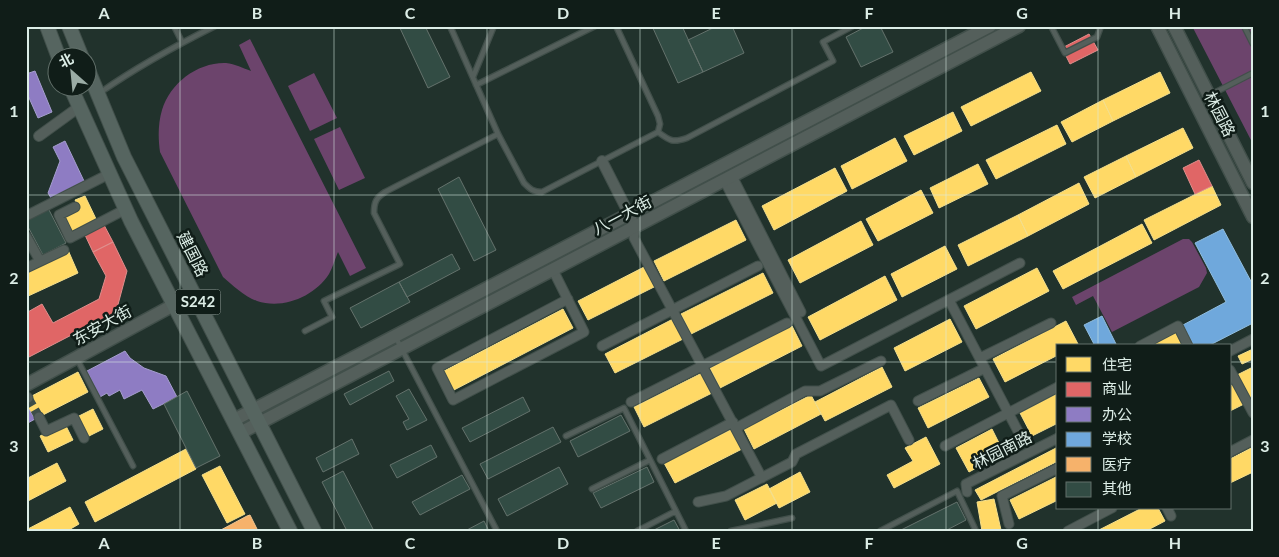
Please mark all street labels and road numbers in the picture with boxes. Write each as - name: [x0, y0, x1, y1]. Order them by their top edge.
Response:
- street label: 林园路: [1201, 88, 1240, 139]
- street label: 八一大街: [589, 191, 654, 238]
- street label: 建国路: [174, 228, 213, 279]
- road number: S242: [176, 290, 220, 314]
- street label: 东安大街: [69, 301, 134, 348]
- street label: 林园南路: [969, 427, 1035, 473]

